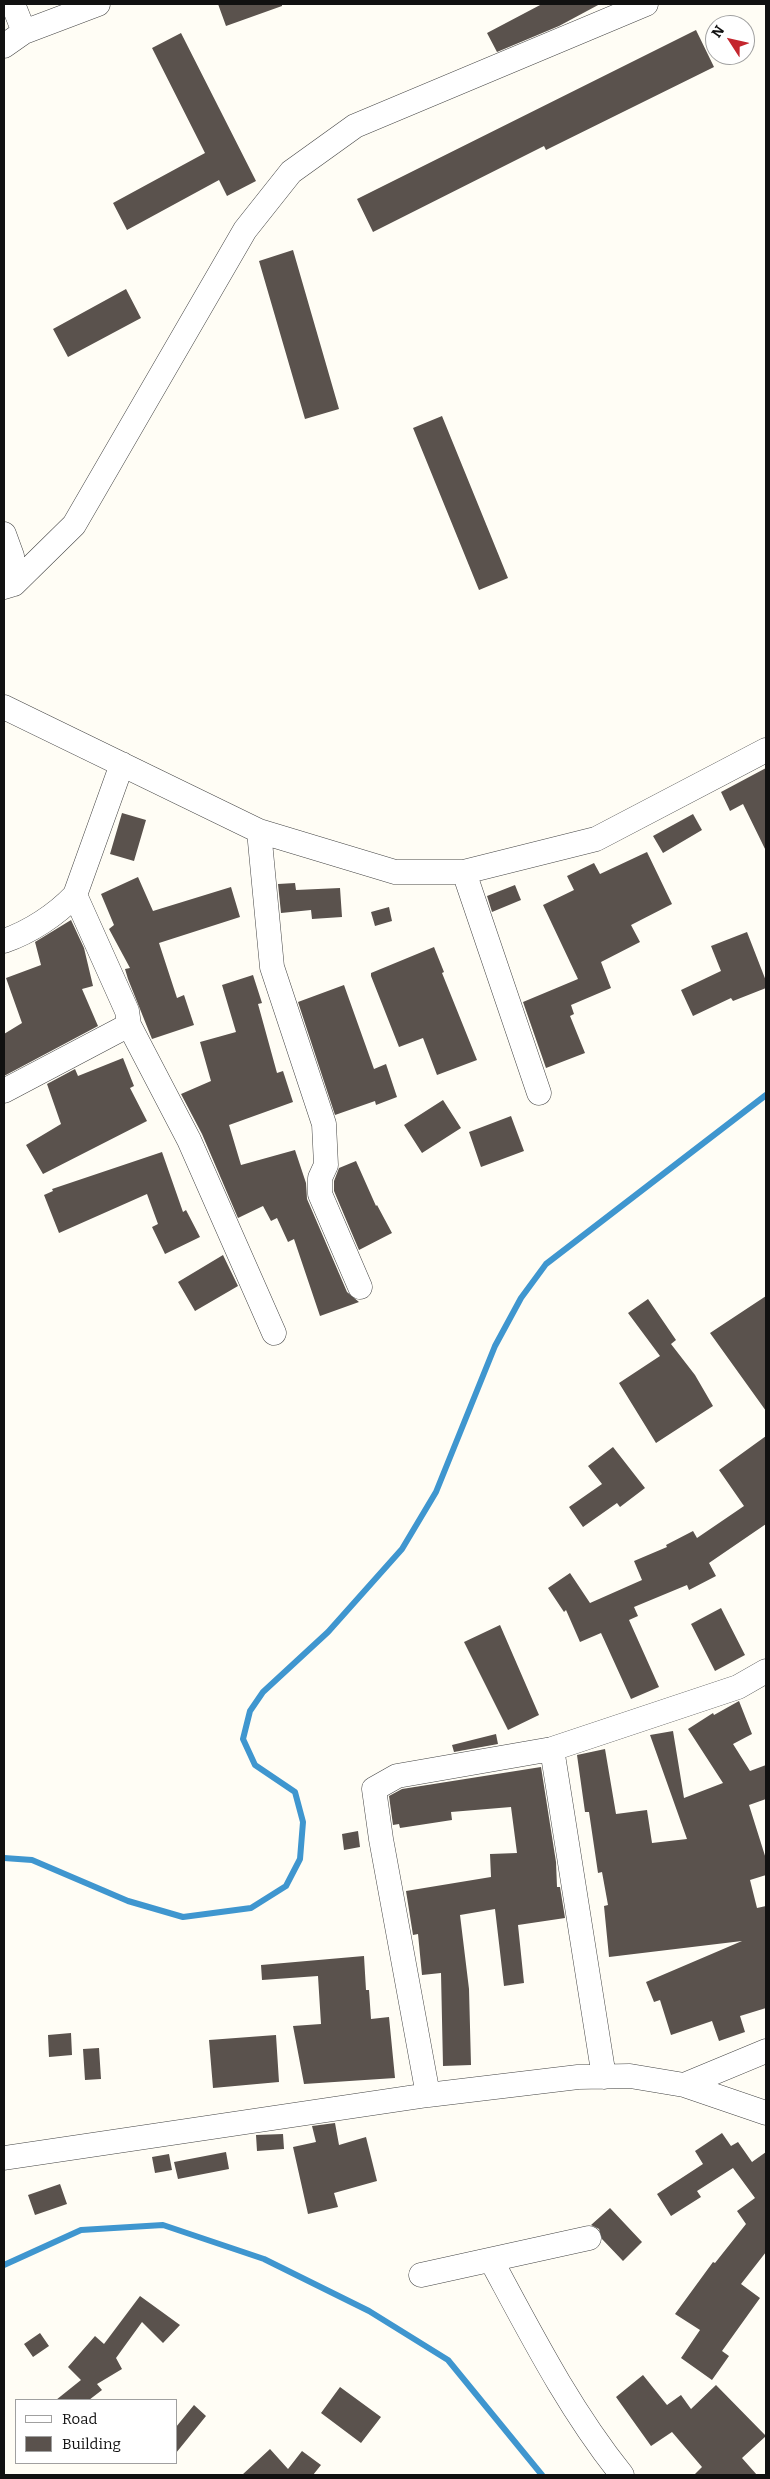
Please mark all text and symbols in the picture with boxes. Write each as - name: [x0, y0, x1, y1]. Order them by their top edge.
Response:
- north arrow: [705, 15, 755, 65]
- text: N: [708, 22, 728, 41]
- legend: [15, 2399, 178, 2464]
- text: Road: [62, 2410, 97, 2428]
- text: Building: [62, 2435, 121, 2453]

